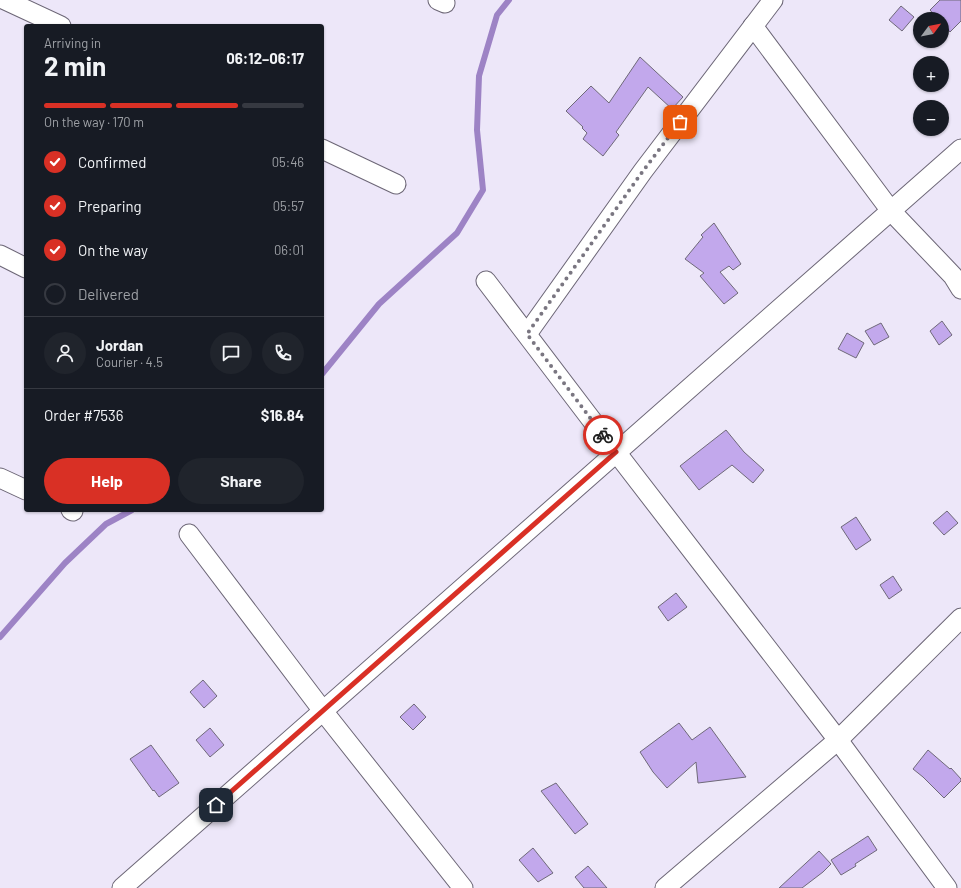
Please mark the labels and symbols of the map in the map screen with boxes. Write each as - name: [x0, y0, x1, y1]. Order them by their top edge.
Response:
- north arrow: [913, 12, 949, 48]
- pin: [663, 105, 697, 139]
- courier: [583, 415, 623, 455]
- pin: [199, 788, 233, 822]

